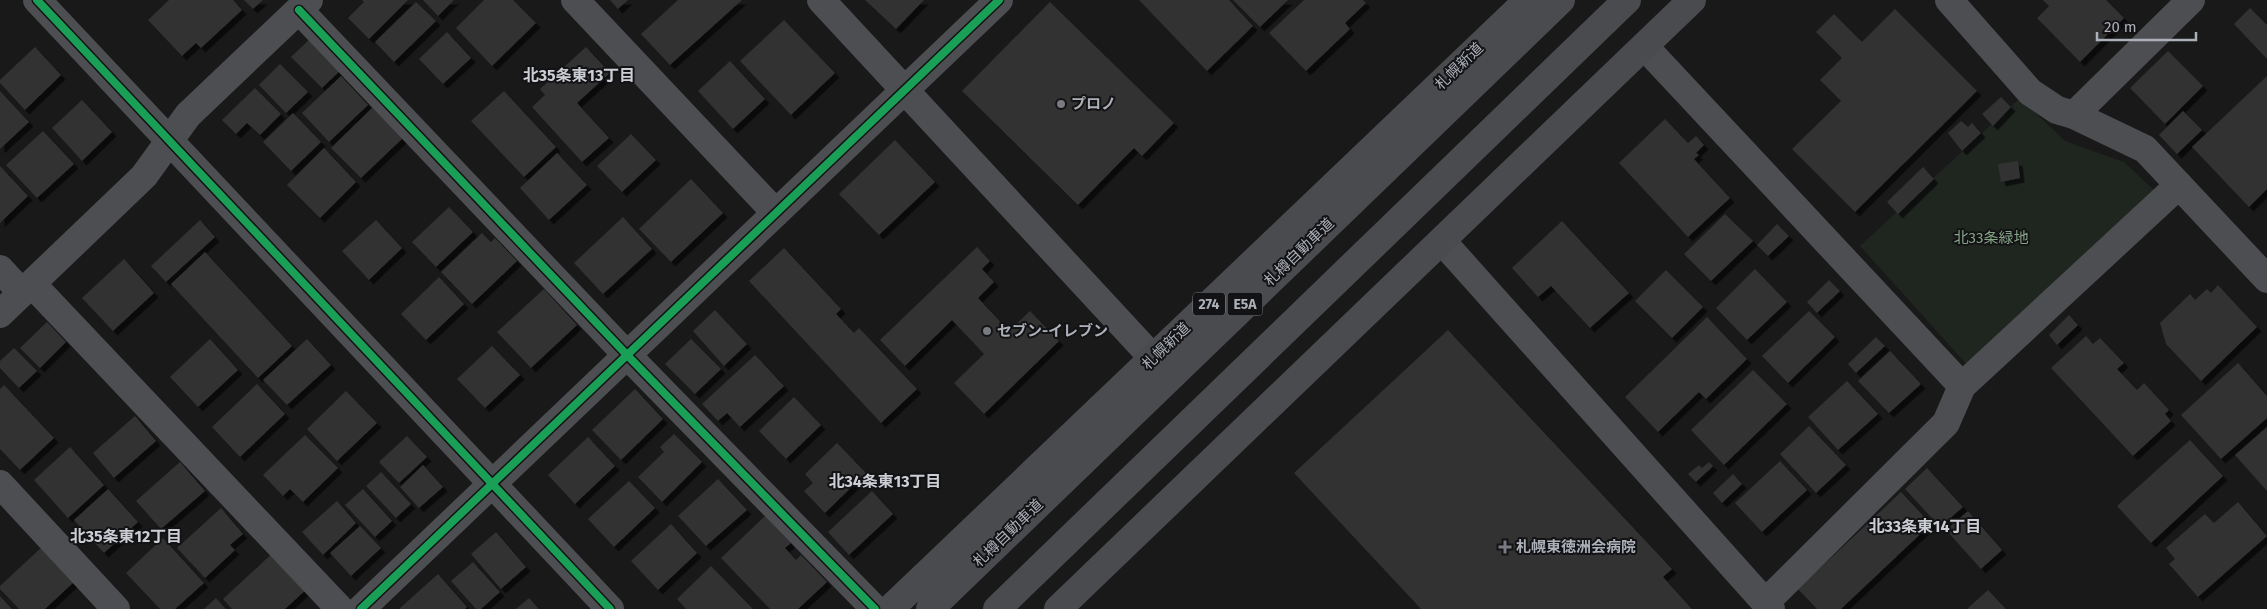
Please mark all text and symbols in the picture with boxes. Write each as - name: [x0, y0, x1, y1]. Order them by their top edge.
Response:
- scale bar: [2097, 10, 2196, 42]
- text: 20 m: [2104, 18, 2137, 36]
- street label: 札幌新道: [1431, 39, 1487, 93]
- district label: 北35条東13丁目: [523, 66, 635, 85]
- place label: プロノ: [1071, 95, 1116, 113]
- marker: プロノ: [1055, 98, 1067, 110]
- street label: 札樽自動車道: [1260, 214, 1338, 290]
- park label: 北33条緑地: [1954, 229, 2028, 247]
- road number: 274: [1193, 292, 1225, 316]
- road number: E5A: [1228, 292, 1262, 316]
- street label: 札幌新道: [1138, 319, 1194, 373]
- place label: セブン-イレブン: [997, 322, 1108, 340]
- marker: セブン-イレブン: [981, 325, 993, 337]
- district label: 北34条東13丁目: [828, 472, 942, 491]
- street label: 札樽自動車道: [969, 495, 1047, 571]
- district label: 北33条東14丁目: [1868, 517, 1982, 536]
- district label: 北35条東12丁目: [70, 527, 182, 546]
- place label: 札幌東徳洲会病院: [1516, 538, 1636, 556]
- marker: 札幌東徳洲会病院: [1498, 540, 1512, 554]

